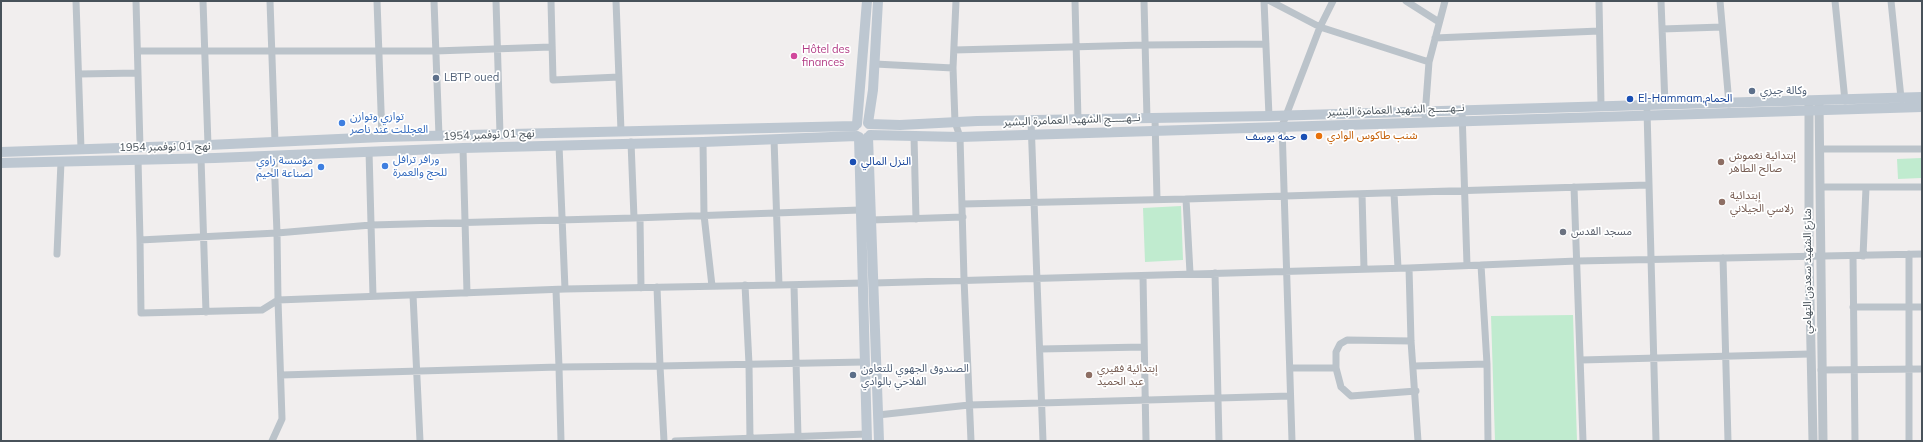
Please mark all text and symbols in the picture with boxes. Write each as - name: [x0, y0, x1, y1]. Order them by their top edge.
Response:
- place label: Hôtel des finances: [802, 43, 850, 69]
- marker: Hôtel des finances: [789, 51, 799, 61]
- place label: LBTP oued: [444, 71, 499, 85]
- marker: LBTP oued: [431, 73, 441, 83]
- place label: وكالة جيزي: [1760, 84, 1807, 98]
- marker: وكالة جيزي: [1747, 86, 1757, 96]
- place label: El-Hammam,الحمام: [1638, 92, 1732, 106]
- marker: El-Hammam,الحمام: [1625, 94, 1635, 104]
- street label: نــهـــــج الشهيد العمامرة البشير: [1327, 101, 1465, 119]
- place label: توازي وتوازن العجللت عند ناصر: [350, 110, 428, 136]
- street label: نــهـــــج الشهيد العمامرة البشير: [1003, 111, 1141, 129]
- marker: توازي وتوازن العجللت عند ناصر: [337, 118, 347, 128]
- street label: نهج 01 نوفمبر 1954: [443, 127, 535, 143]
- place label: شنب طاكوس الوادي: [1327, 129, 1418, 143]
- place label: حمه يوسف: [1246, 130, 1296, 144]
- marker: شنب طاكوس الوادي: [1314, 131, 1324, 141]
- marker: حمه يوسف: [1299, 132, 1309, 142]
- street label: نهج 01 نوفمبر 1954: [119, 140, 211, 154]
- place label: إبتدائية نغموش صالح الطاهر: [1729, 149, 1796, 175]
- place label: ورافر ترافل للحج والعمرة: [393, 153, 447, 179]
- place label: مؤسسة زاوي لصناعة الخيم: [256, 154, 313, 180]
- place label: النزل المالي: [861, 155, 911, 169]
- marker: النزل المالي: [848, 157, 858, 167]
- marker: إبتدائية نغموش صالح الطاهر: [1716, 157, 1726, 167]
- marker: ورافر ترافل للحج والعمرة: [380, 161, 390, 171]
- marker: مؤسسة زاوي لصناعة الخيم: [316, 162, 326, 172]
- place label: إبتدائية زلاسي الجيلاني: [1730, 189, 1794, 215]
- marker: إبتدائية زلاسي الجيلاني: [1717, 197, 1727, 207]
- street label: شارع الشهيد سعدون التهامي: [1801, 208, 1815, 334]
- place label: مسجد القدس: [1571, 225, 1632, 239]
- marker: مسجد القدس: [1558, 227, 1568, 237]
- place label: الصندوق الجهوي للتعاون الفلاحي بالوادي: [861, 362, 969, 388]
- place label: إبتدائية فقيري عبد الحميد: [1097, 362, 1158, 388]
- marker: الصندوق الجهوي للتعاون الفلاحي بالوادي: [848, 370, 858, 380]
- marker: إبتدائية فقيري عبد الحميد: [1084, 370, 1094, 380]

